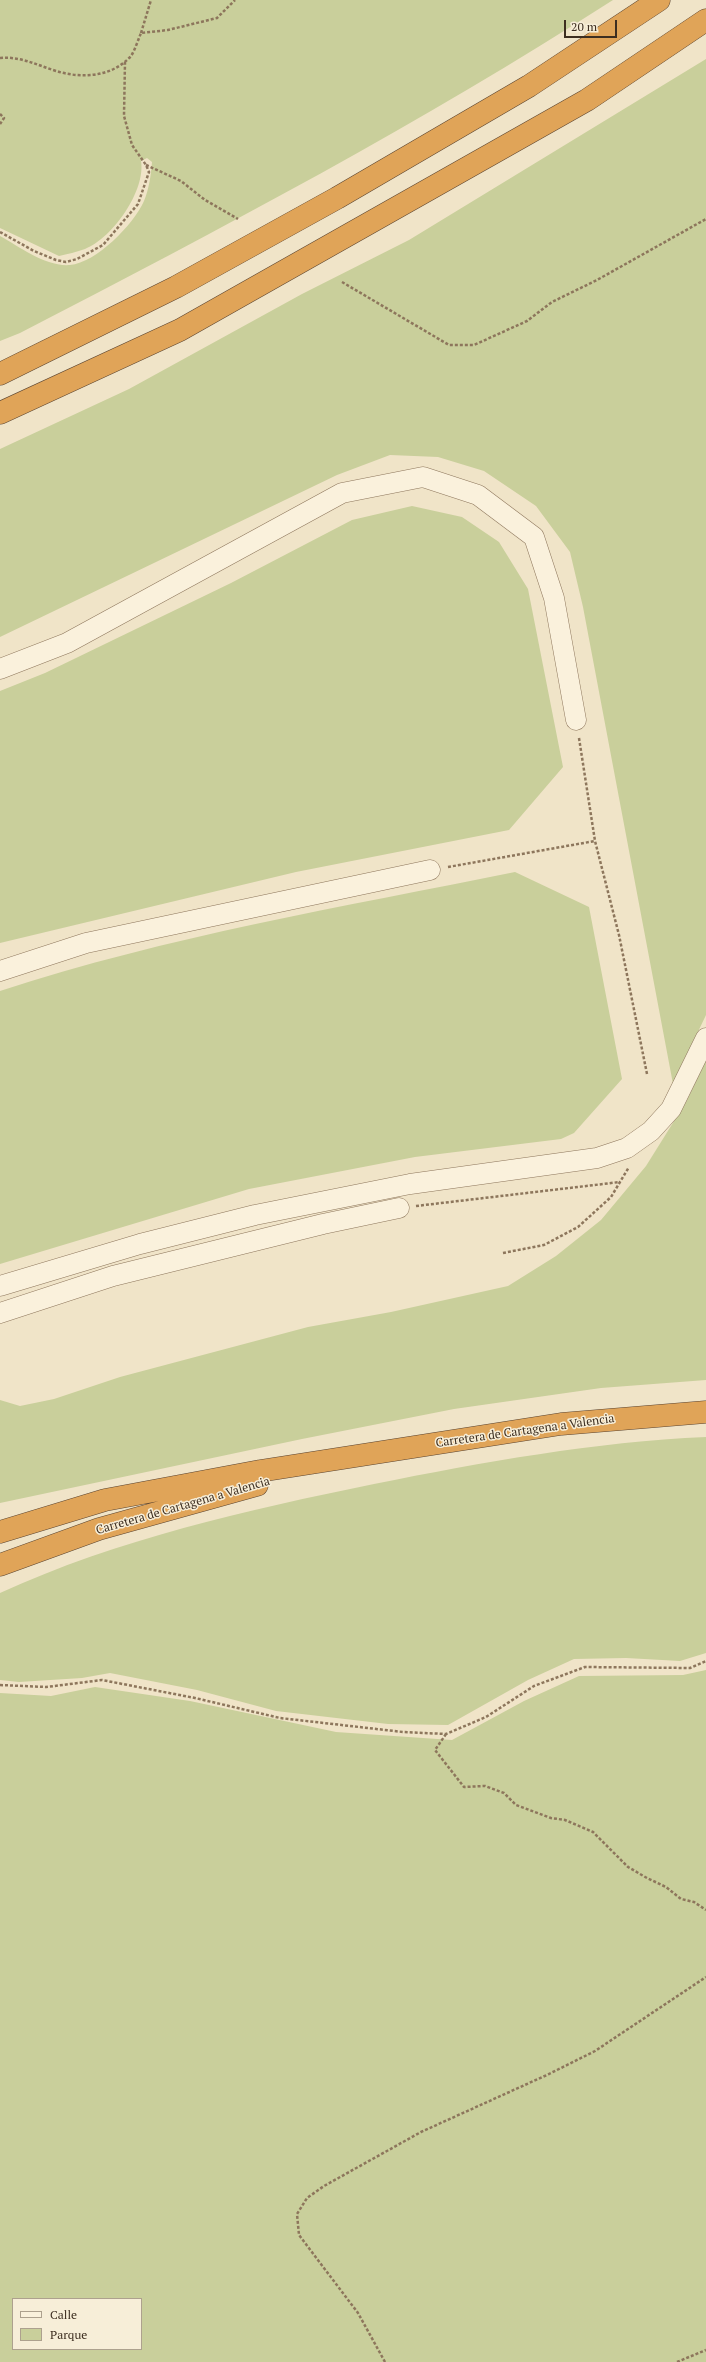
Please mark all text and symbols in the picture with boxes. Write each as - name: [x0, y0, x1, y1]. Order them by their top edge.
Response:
- scale bar: [566, 12, 619, 38]
- text: 20 m: [571, 19, 597, 34]
- street label: Carretera de Cartagena a Valencia: [435, 1411, 615, 1451]
- street label: Carretera de Cartagena a Valencia: [94, 1474, 272, 1538]
- legend: [12, 2298, 142, 2350]
- text: Calle: [50, 2307, 77, 2322]
- text: Parque: [50, 2327, 87, 2342]

